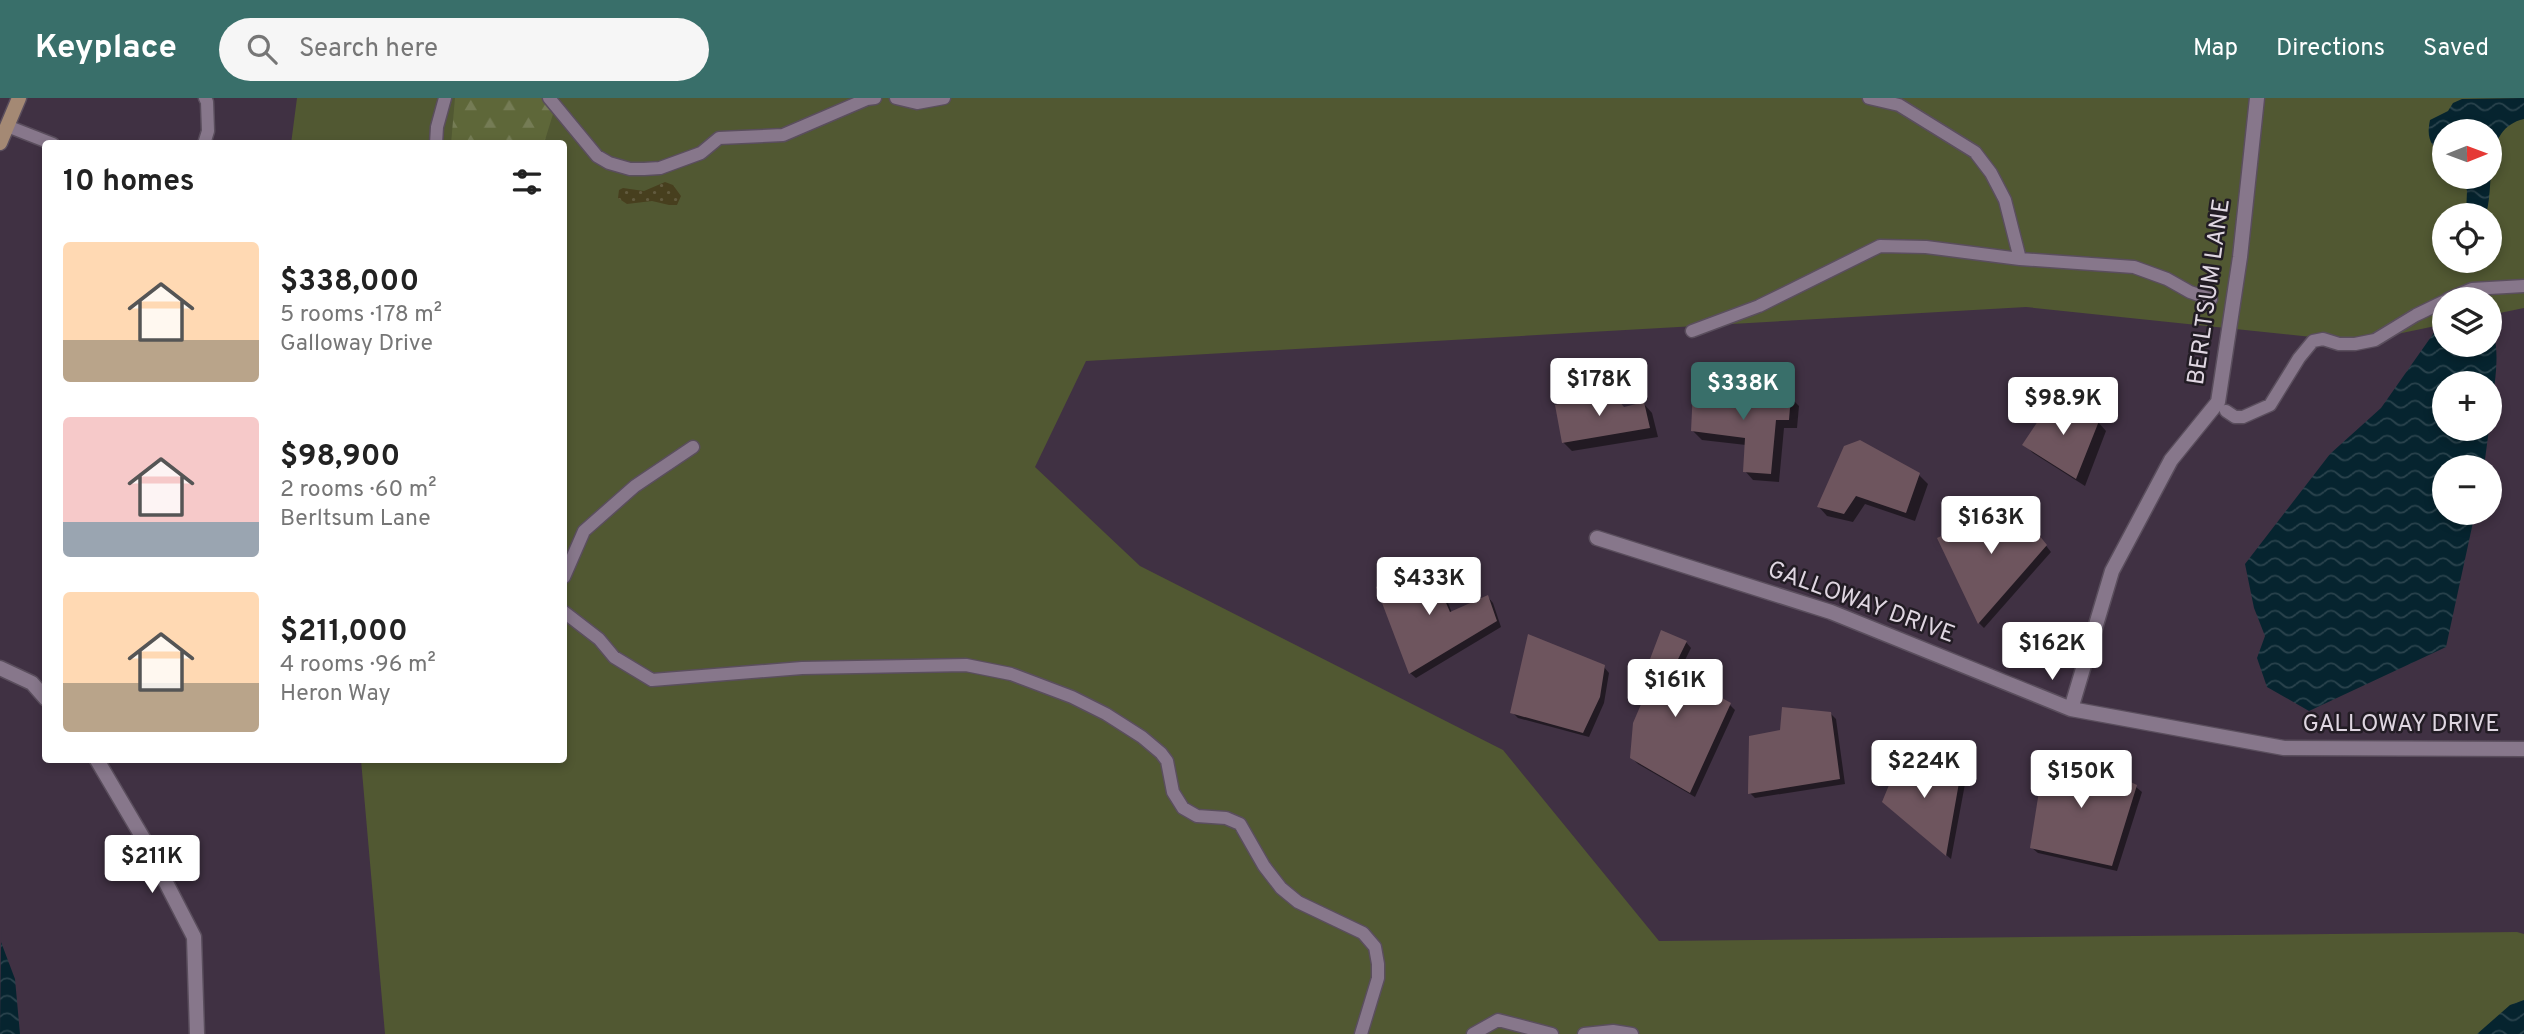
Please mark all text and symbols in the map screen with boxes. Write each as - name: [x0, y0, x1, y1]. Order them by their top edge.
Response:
- search box: [219, 18, 709, 81]
- text: Keyplace: [35, 28, 177, 70]
- icon: search: [243, 30, 281, 68]
- text: Search here: [299, 33, 438, 66]
- text: Map: [2193, 34, 2238, 64]
- text: Directions: [2276, 34, 2385, 64]
- text: Saved: [2423, 34, 2489, 64]
- north arrow: [2432, 119, 2502, 189]
- map controls: [2432, 119, 2502, 525]
- icon: filters: [508, 163, 546, 201]
- text: 10 homes: [63, 164, 194, 201]
- street label: BERLTSUM LANE: [2182, 197, 2238, 387]
- button: locate: [2432, 203, 2502, 273]
- text: $338,000: [280, 264, 419, 301]
- icon: home: [119, 270, 203, 354]
- button: layers: [2432, 287, 2502, 357]
- text: 5 rooms · 178 m²: [280, 301, 442, 330]
- text: Galloway Drive: [280, 330, 433, 359]
- pin: $178K: [1550, 358, 1648, 418]
- pin: $338K: [1694, 362, 1792, 422]
- text: $178K: [1566, 366, 1632, 395]
- text: $338K: [1707, 370, 1779, 399]
- button: +: [2432, 371, 2502, 441]
- pin: $98.9K: [2006, 378, 2120, 437]
- text: $98.9K: [2024, 385, 2102, 414]
- text: $98,900: [280, 439, 400, 476]
- icon: home: [119, 445, 203, 529]
- button: −: [2432, 455, 2502, 525]
- text: 2 rooms · 60 m²: [280, 476, 437, 505]
- pin: $163K: [1942, 496, 2040, 556]
- text: $163K: [1957, 504, 2025, 533]
- text: Berltsum Lane: [280, 505, 431, 534]
- street label: GALLOWAY DRIVE: [1763, 555, 1959, 651]
- pin: $433K: [1380, 558, 1478, 617]
- text: $433K: [1393, 565, 1465, 594]
- text: $211,000: [280, 614, 408, 651]
- icon: home: [119, 620, 203, 704]
- pin: $162K: [2003, 622, 2101, 682]
- text: $162K: [2018, 630, 2086, 659]
- text: 4 rooms · 96 m²: [280, 651, 436, 680]
- pin: $161K: [1626, 660, 1724, 719]
- text: $161K: [1644, 667, 1706, 696]
- text: Heron Way: [280, 680, 391, 709]
- street label: GALLOWAY DRIVE: [2302, 710, 2500, 740]
- pin: $224K: [1875, 740, 1973, 800]
- text: $224K: [1887, 748, 1961, 777]
- pin: $150K: [2032, 750, 2130, 810]
- text: $150K: [2047, 758, 2115, 787]
- pin: $211K: [103, 836, 201, 895]
- text: $211K: [121, 843, 183, 872]

